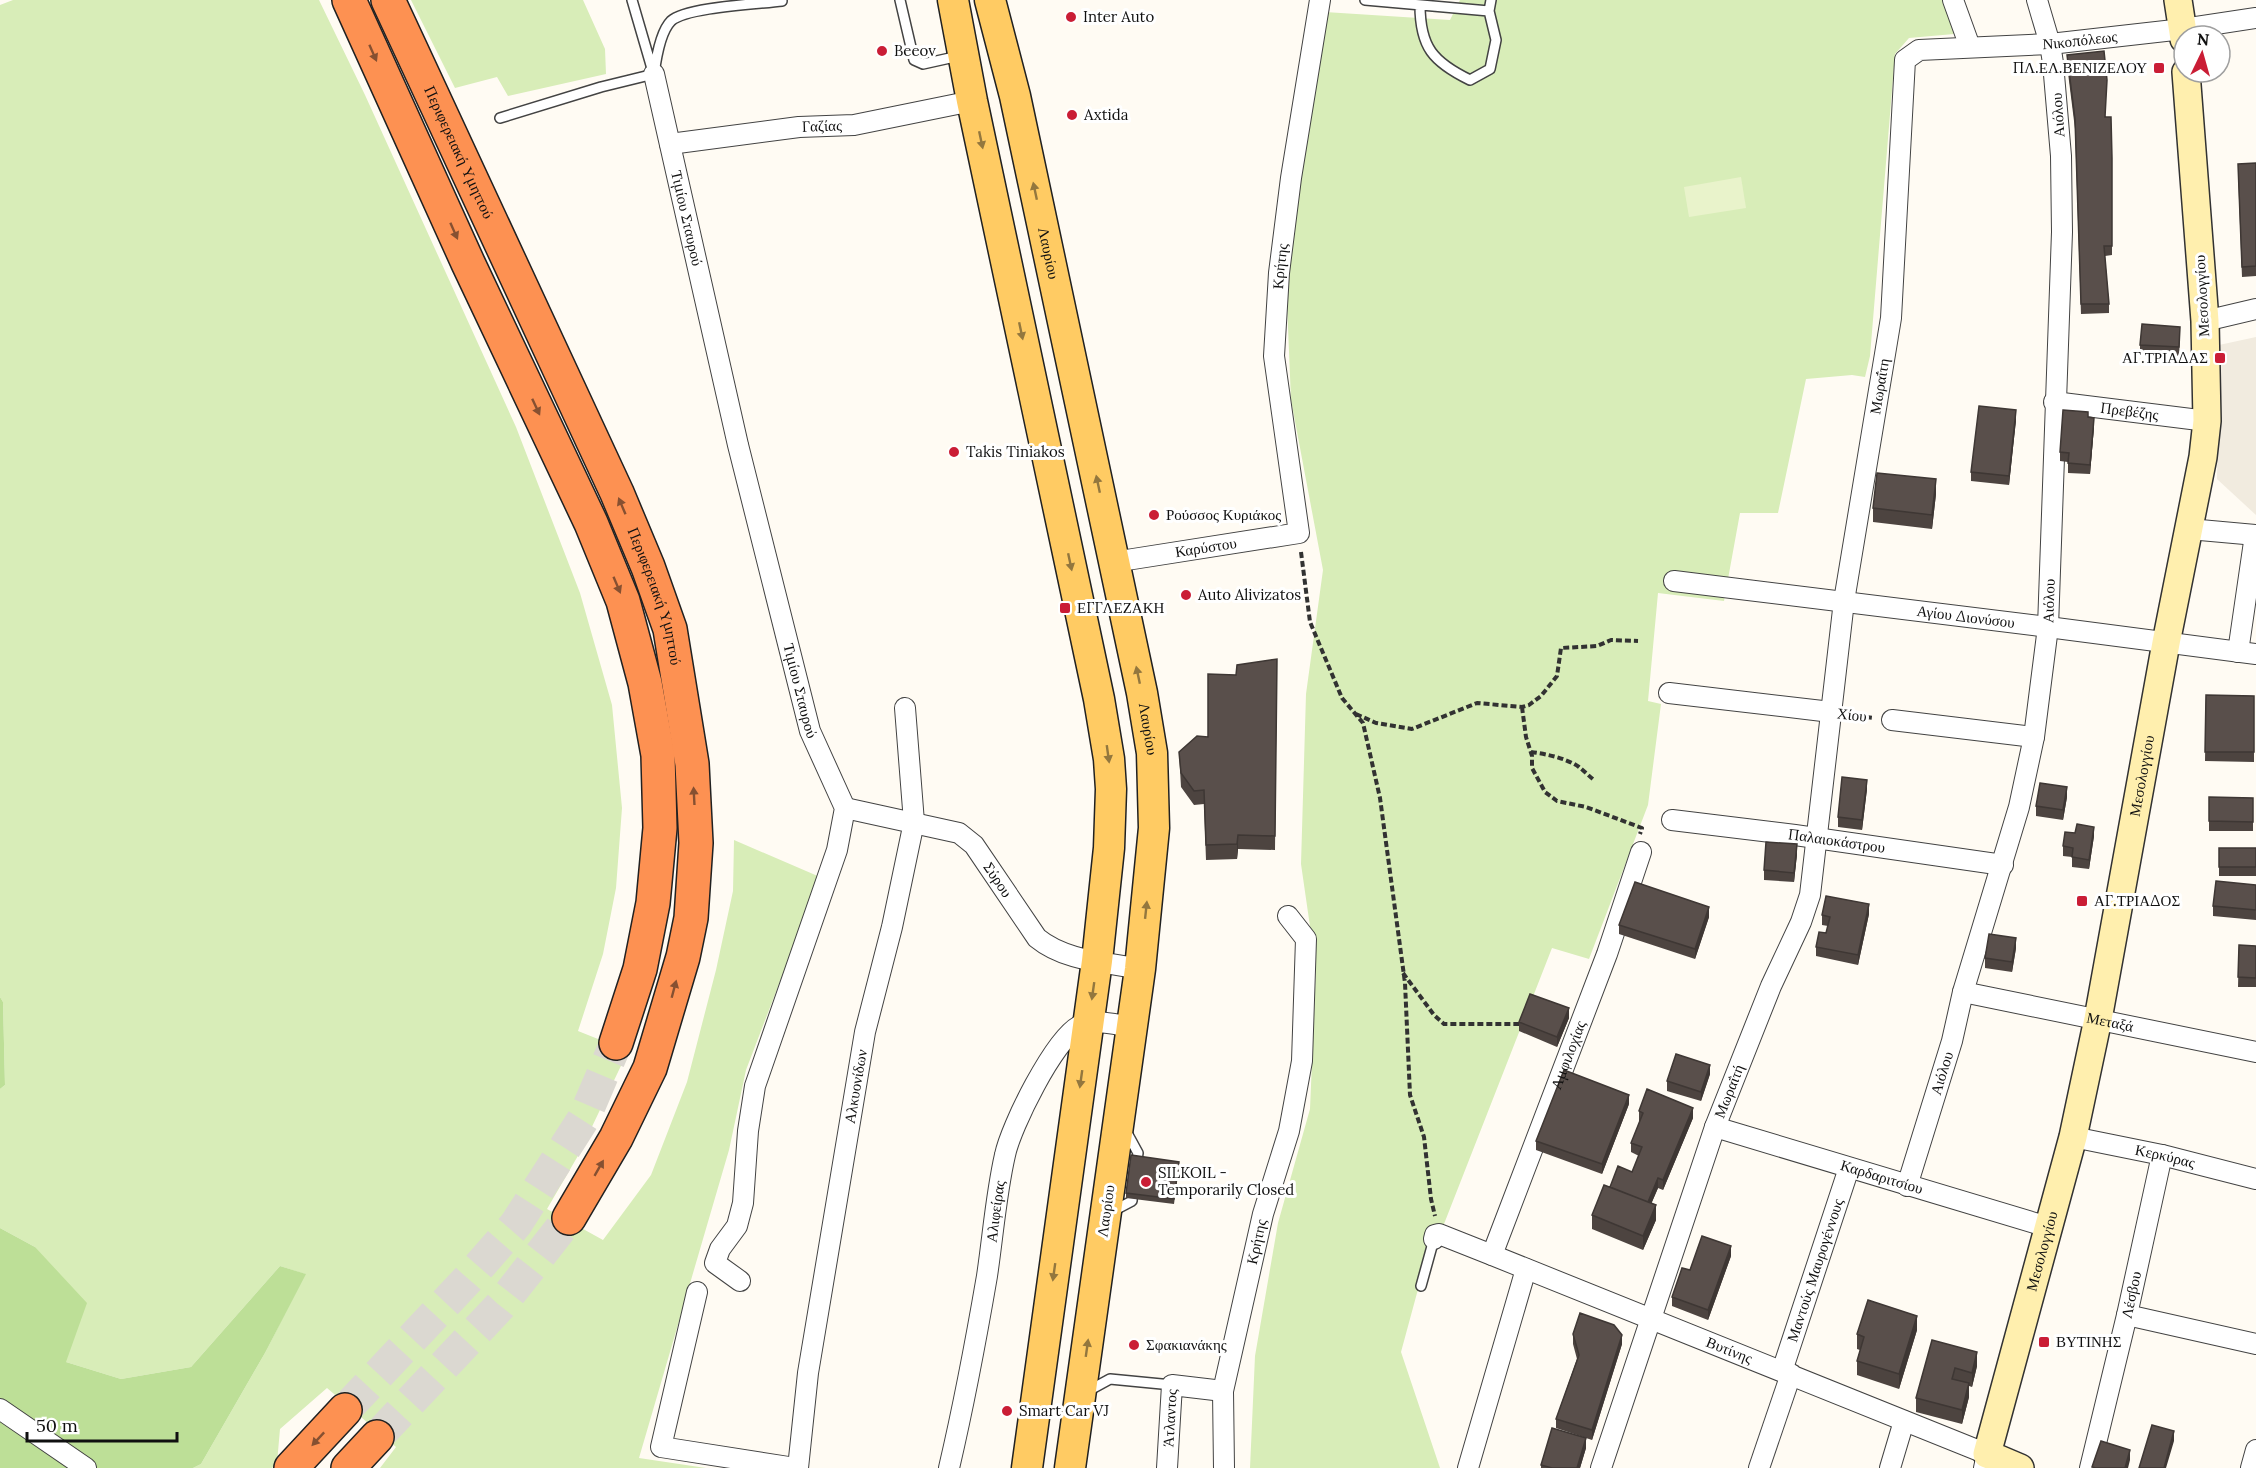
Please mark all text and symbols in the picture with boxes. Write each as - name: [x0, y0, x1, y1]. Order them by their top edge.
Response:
- place label: Inter Auto: [1083, 7, 1154, 26]
- marker: Inter Auto: [1064, 10, 1078, 24]
- north arrow: [2172, 24, 2232, 84]
- street label: Νικοπόλεως: [2042, 26, 2118, 53]
- text: N: [2196, 29, 2210, 50]
- place label: Beeov: [894, 41, 936, 60]
- marker: Beeov: [875, 44, 889, 58]
- one-way arrow: [368, 45, 378, 63]
- place label: ΠΛ.ΕΛ.ΒΕΝΙΖΕΛΟΥ: [2013, 58, 2147, 77]
- marker: ΠΛ.ΕΛ.ΒΕΝΙΖΕΛΟΥ: [2152, 61, 2166, 75]
- street label: Περιφερειακή Υμηττού: [420, 83, 498, 222]
- street label: Αιόλου: [2046, 92, 2069, 138]
- place label: Axtida: [1083, 105, 1129, 124]
- marker: Axtida: [1065, 108, 1079, 122]
- street label: Γαζίας: [801, 115, 842, 136]
- one-way arrow: [977, 131, 986, 150]
- street label: Τιμίου Σταυρού: [667, 169, 707, 268]
- one-way arrow: [1030, 181, 1039, 200]
- one-way arrow: [449, 222, 458, 239]
- street label: Λαυρίου: [1034, 225, 1064, 281]
- street label: Κρήτης: [1268, 242, 1292, 290]
- street label: Μεσολογγίου: [2190, 254, 2213, 338]
- one-way arrow: [1017, 321, 1026, 340]
- place label: ΑΓ.ΤΡΙΑΔΑΣ: [2122, 348, 2208, 367]
- marker: ΑΓ.ΤΡΙΑΔΑΣ: [2213, 351, 2227, 365]
- street label: Μωραΐτη: [1865, 357, 1893, 416]
- street label: Πρεβέζης: [2099, 398, 2160, 424]
- one-way arrow: [532, 399, 541, 416]
- place label: Takis Tiniakos: [966, 442, 1065, 461]
- marker: Takis Tiniakos: [947, 445, 961, 459]
- one-way arrow: [1092, 475, 1102, 494]
- one-way arrow: [617, 497, 627, 515]
- place label: Ρούσσος Κυριάκος: [1166, 505, 1281, 524]
- marker: Ρούσσος Κυριάκος: [1147, 508, 1161, 522]
- street label: Περιφερειακή Υμηττού: [623, 524, 686, 667]
- street label: Καρύστου: [1174, 533, 1238, 561]
- one-way arrow: [1066, 553, 1076, 572]
- one-way arrow: [613, 576, 622, 594]
- street label: Αιόλου: [2038, 578, 2059, 623]
- place label: Auto Alivizatos: [1197, 585, 1301, 604]
- marker: Auto Alivizatos: [1179, 588, 1193, 602]
- place label: ΕΓΓΛΕΖΑΚΗ: [1077, 598, 1164, 617]
- marker: ΕΓΓΛΕΖΑΚΗ: [1058, 601, 1072, 615]
- street label: Αγίου Διονύσου: [1916, 601, 2016, 632]
- street label: Τιμίου Σταυρού: [779, 641, 822, 741]
- one-way arrow: [1133, 665, 1142, 684]
- street label: Λαυρίου: [1135, 701, 1162, 756]
- street label: Χίου: [1836, 703, 1868, 726]
- street label: Μεσολογγίου: [2125, 734, 2158, 818]
- one-way arrow: [1104, 744, 1113, 763]
- one-way arrow: [689, 786, 698, 805]
- street label: Παλαιοκάστρου: [1787, 824, 1886, 857]
- street label: Σύρου: [979, 858, 1017, 901]
- place label: ΑΓ.ΤΡΙΑΔΟΣ: [2094, 891, 2180, 910]
- marker: ΑΓ.ΤΡΙΑΔΟΣ: [2075, 894, 2089, 908]
- one-way arrow: [1141, 901, 1151, 920]
- one-way arrow: [670, 979, 680, 998]
- one-way arrow: [1089, 982, 1098, 1001]
- street label: Μεταξά: [2085, 1008, 2135, 1036]
- street label: Αμφιλοχίας: [1546, 1018, 1590, 1092]
- street label: Αλκυονίδων: [840, 1048, 871, 1125]
- street label: Αιόλου: [1926, 1049, 1957, 1097]
- street label: Μωραΐτή: [1709, 1061, 1748, 1121]
- one-way arrow: [1077, 1070, 1086, 1089]
- street label: Κερκύρας: [2133, 1140, 2197, 1172]
- street label: Καρδαριτσίου: [1838, 1155, 1925, 1198]
- one-way arrow: [594, 1159, 604, 1176]
- place label: SILKOIL - Temporarily Closed: [1158, 1163, 1294, 1199]
- marker: SILKOIL - Temporarily Closed: [1139, 1175, 1153, 1189]
- street label: Αλιφείρας: [982, 1179, 1009, 1243]
- street label: Λαυρίου: [1092, 1184, 1119, 1238]
- street label: Μαντούς Μαυρογέννους: [1782, 1196, 1847, 1344]
- street label: Μεσολογγίου: [2022, 1209, 2061, 1293]
- street label: Κρήτης: [1242, 1217, 1271, 1266]
- one-way arrow: [1050, 1263, 1059, 1282]
- street label: Λέσβου: [2117, 1269, 2145, 1320]
- street label: Βυτίνης: [1704, 1332, 1755, 1368]
- place label: ΒΥΤΙΝΗΣ: [2056, 1332, 2121, 1351]
- place label: Σφακιανάκης: [1146, 1335, 1227, 1354]
- marker: ΒΥΤΙΝΗΣ: [2037, 1335, 2051, 1349]
- one-way arrow: [1083, 1338, 1092, 1357]
- marker: Σφακιανάκης: [1127, 1338, 1141, 1352]
- street label: Άτλαντος: [1158, 1388, 1181, 1448]
- place label: Smart Car VJ: [1019, 1401, 1109, 1420]
- marker: Smart Car VJ: [1000, 1404, 1014, 1418]
- scale bar: [27, 1405, 177, 1443]
- text: 50 m: [36, 1414, 78, 1437]
- one-way arrow: [311, 1432, 325, 1447]

